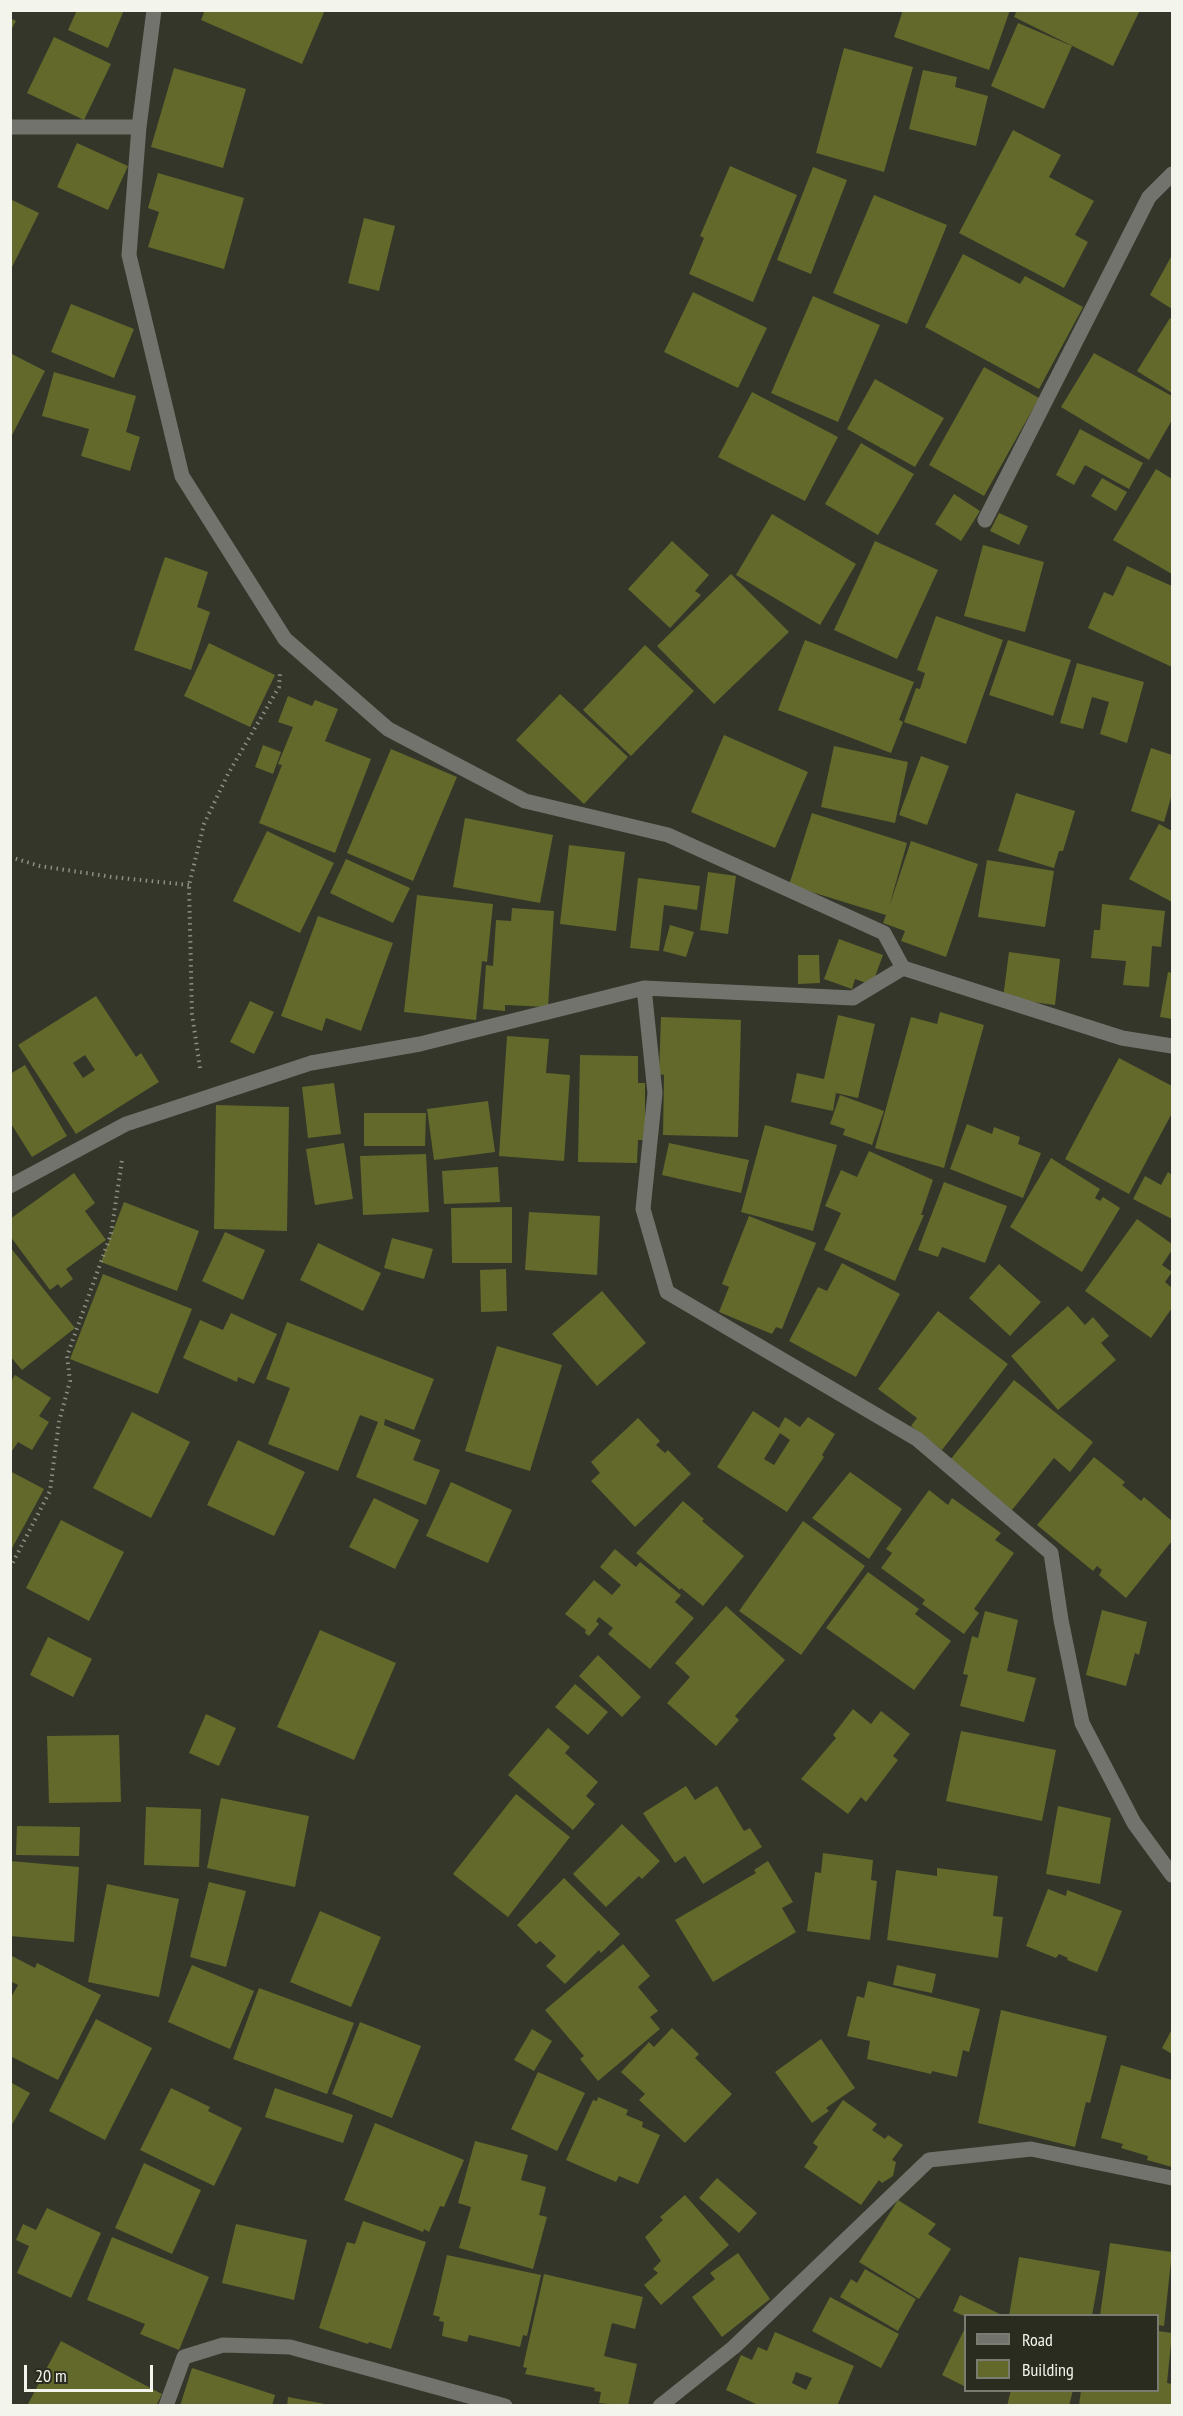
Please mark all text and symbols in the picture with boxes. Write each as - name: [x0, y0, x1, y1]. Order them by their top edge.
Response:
- legend: [964, 2314, 1159, 2392]
- text: Road: [1022, 2328, 1053, 2351]
- scale bar: [27, 2353, 156, 2391]
- text: Building: [1022, 2358, 1074, 2381]
- text: 20 m: [35, 2364, 67, 2387]

